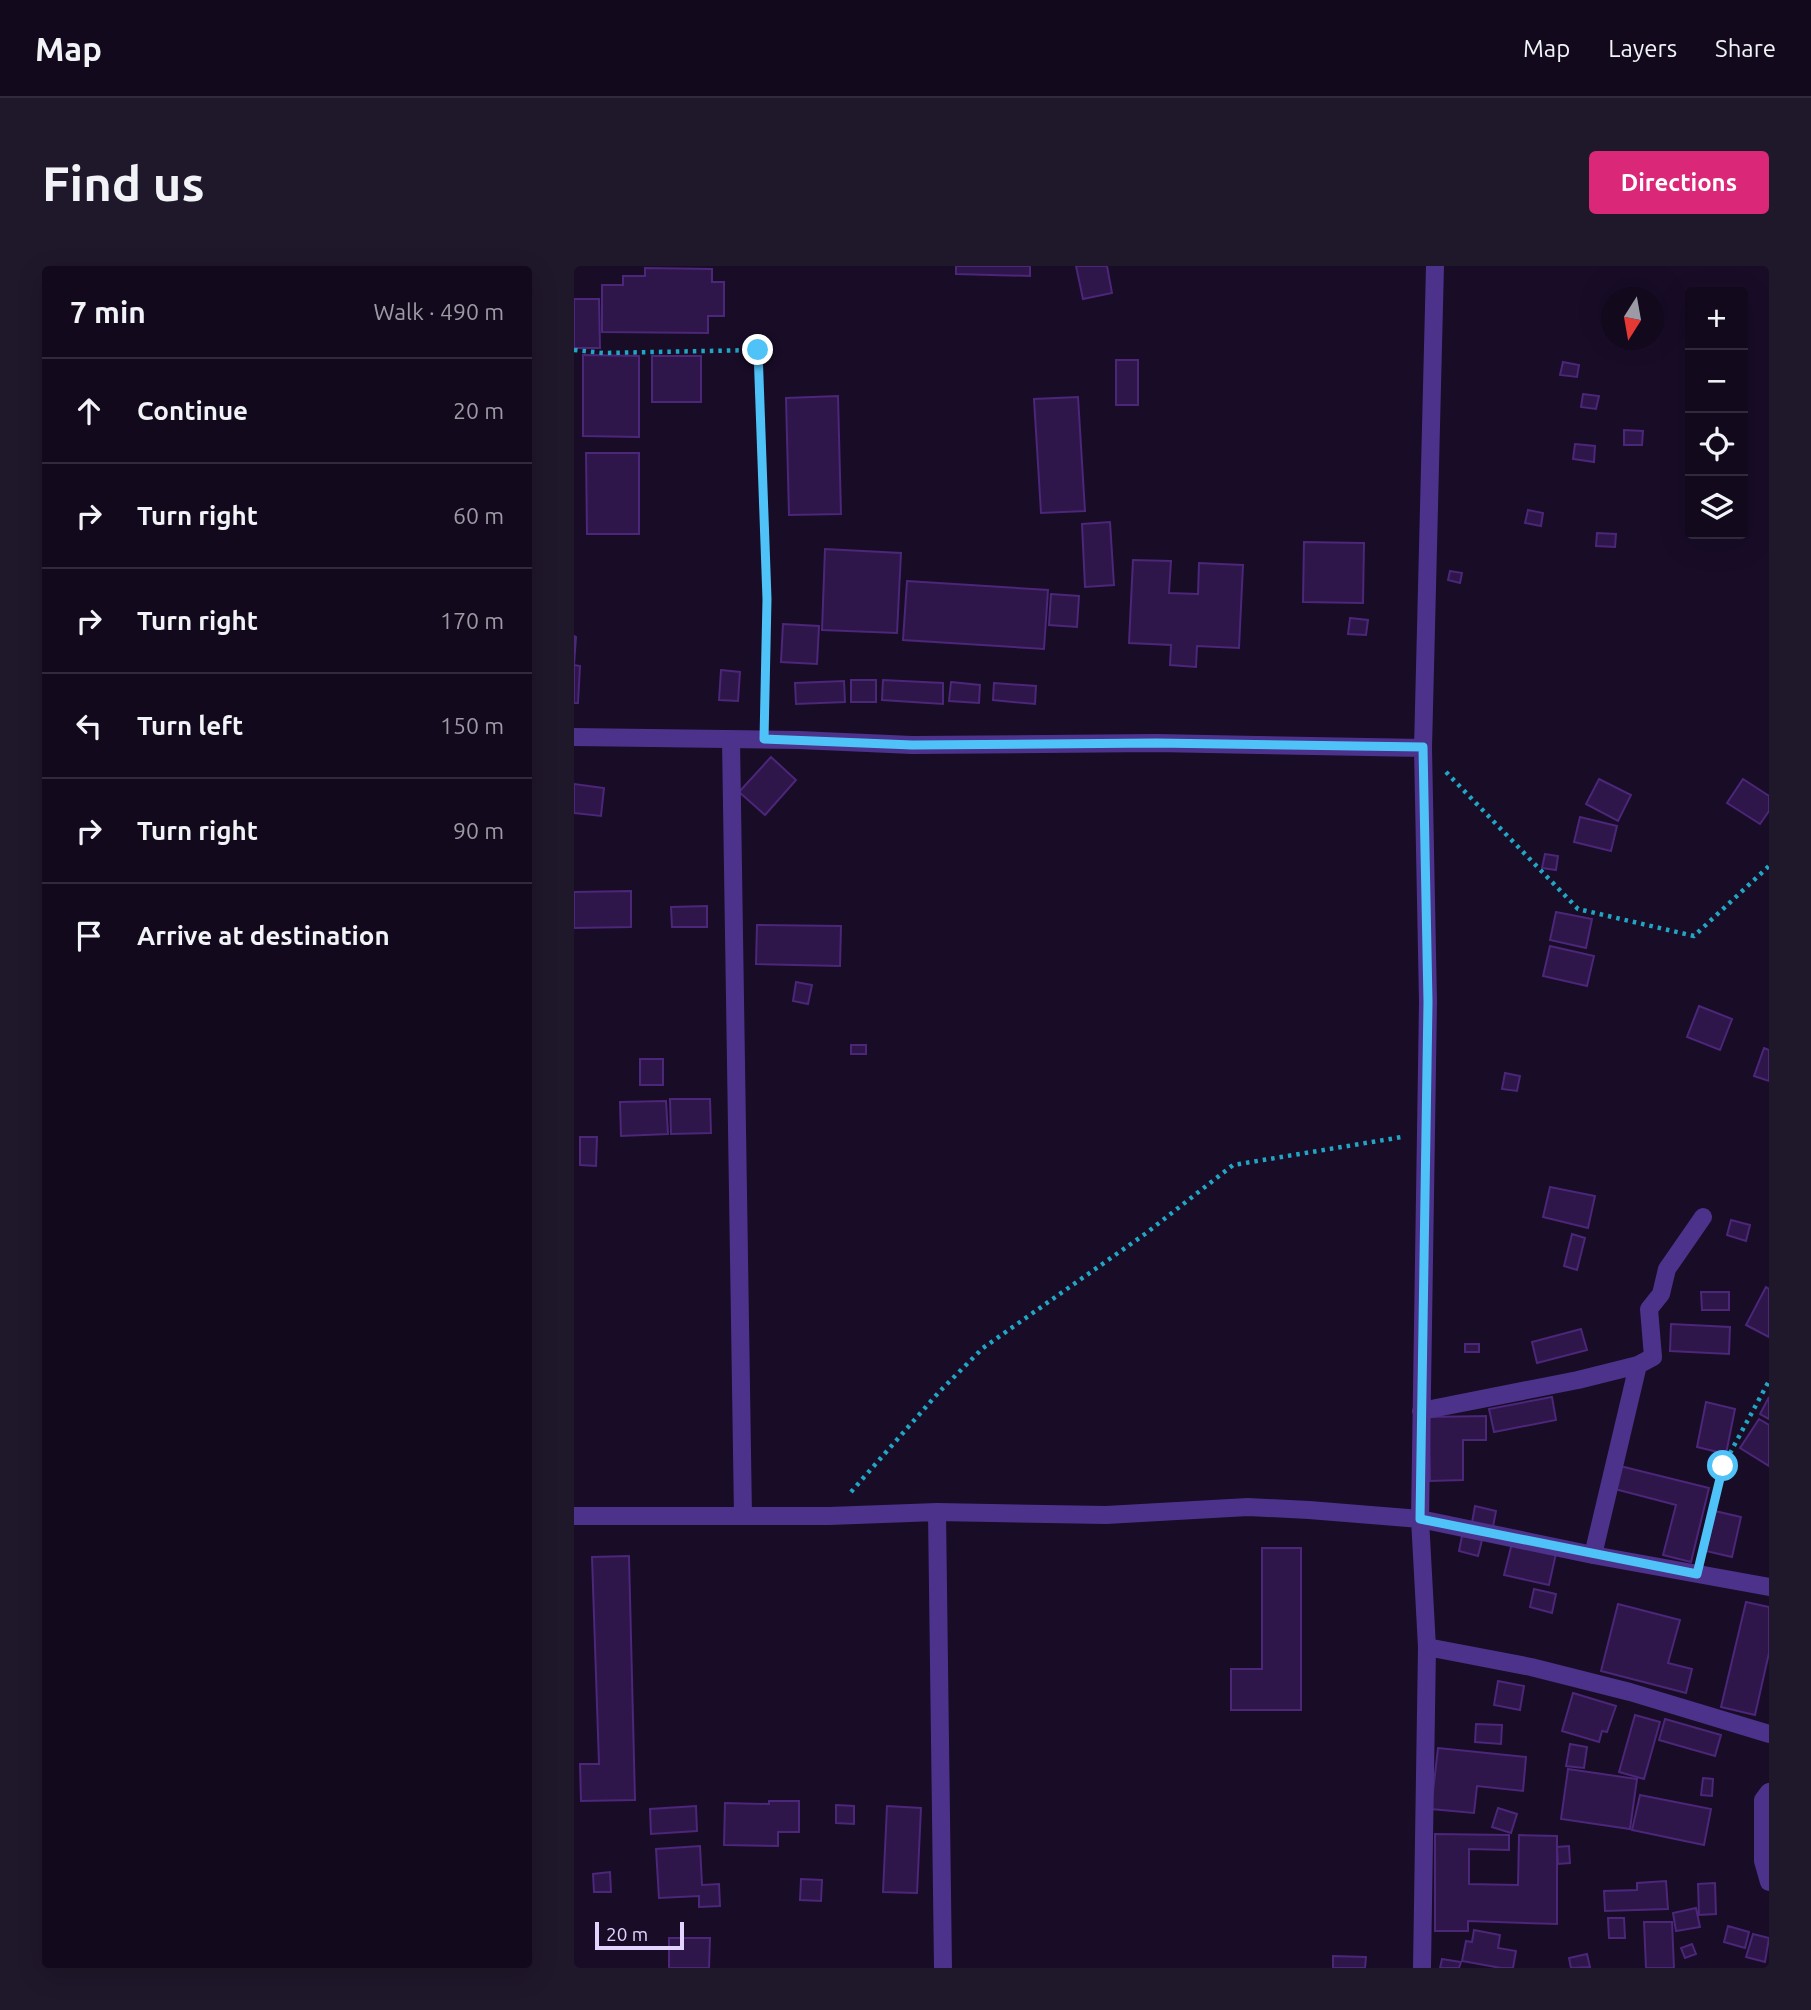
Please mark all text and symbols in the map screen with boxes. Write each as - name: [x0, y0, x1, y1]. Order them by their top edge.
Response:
- text: Map: [35, 30, 102, 67]
- text: Map: [1523, 35, 1570, 62]
- text: Layers: [1608, 35, 1677, 62]
- text: Share: [1715, 35, 1776, 62]
- button: Directions: [1589, 151, 1769, 214]
- text: Find us: [42, 155, 205, 210]
- north arrow: [1601, 287, 1664, 350]
- map controls: [1685, 287, 1748, 539]
- button: +: [1685, 287, 1748, 350]
- text: 7 min: [70, 295, 146, 329]
- text: Walk · 490 m: [373, 299, 504, 324]
- route end: [742, 334, 773, 365]
- button: −: [1685, 350, 1748, 413]
- icon: ahead: [70, 392, 108, 430]
- text: Continue: [137, 396, 248, 425]
- text: 20 m: [453, 398, 504, 423]
- button: locate: [1685, 413, 1748, 476]
- button: layers: [1685, 476, 1748, 539]
- icon: right: [70, 497, 108, 535]
- text: Turn right: [137, 501, 258, 530]
- text: 60 m: [453, 503, 504, 528]
- icon: right: [70, 602, 108, 640]
- text: Turn right: [137, 606, 258, 635]
- text: 170 m: [440, 608, 504, 633]
- icon: left: [70, 707, 108, 745]
- text: Turn left: [137, 711, 243, 740]
- text: 150 m: [440, 713, 504, 738]
- icon: right: [70, 812, 108, 850]
- text: Turn right: [137, 816, 258, 845]
- text: 90 m: [453, 818, 504, 843]
- icon: arrive: [70, 917, 108, 955]
- text: Arrive at destination: [137, 921, 390, 950]
- route start: [1707, 1450, 1738, 1481]
- scale bar: [595, 1919, 684, 1951]
- text: 20 m: [606, 1923, 648, 1945]

